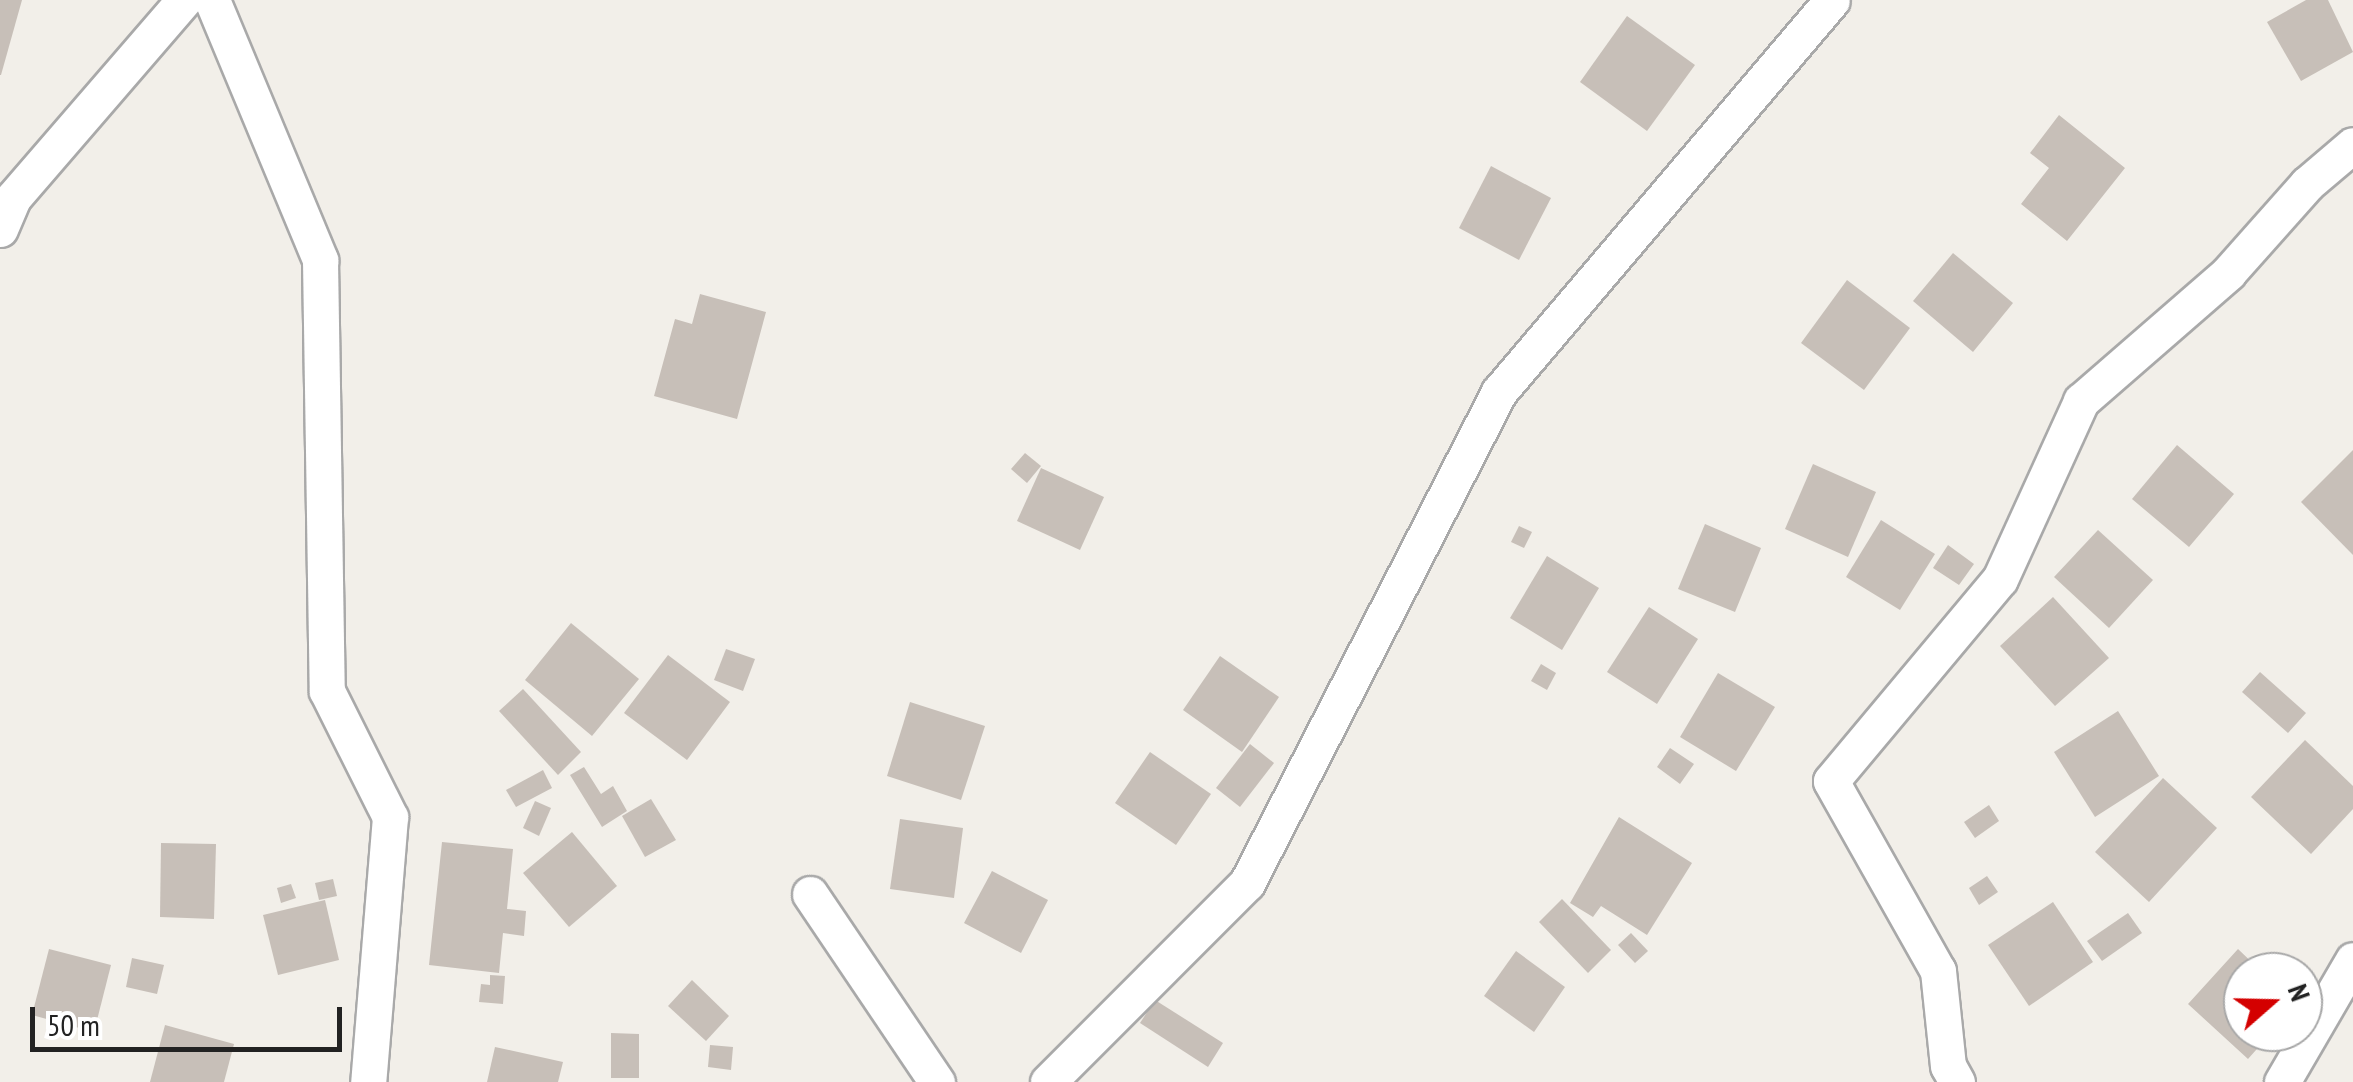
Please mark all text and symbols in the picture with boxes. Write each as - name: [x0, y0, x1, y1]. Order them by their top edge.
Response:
- north arrow: [2223, 952, 2323, 1052]
- text: N: [2280, 979, 2320, 1006]
- scale bar: [35, 987, 348, 1049]
- text: 50 m: [47, 1005, 100, 1044]

